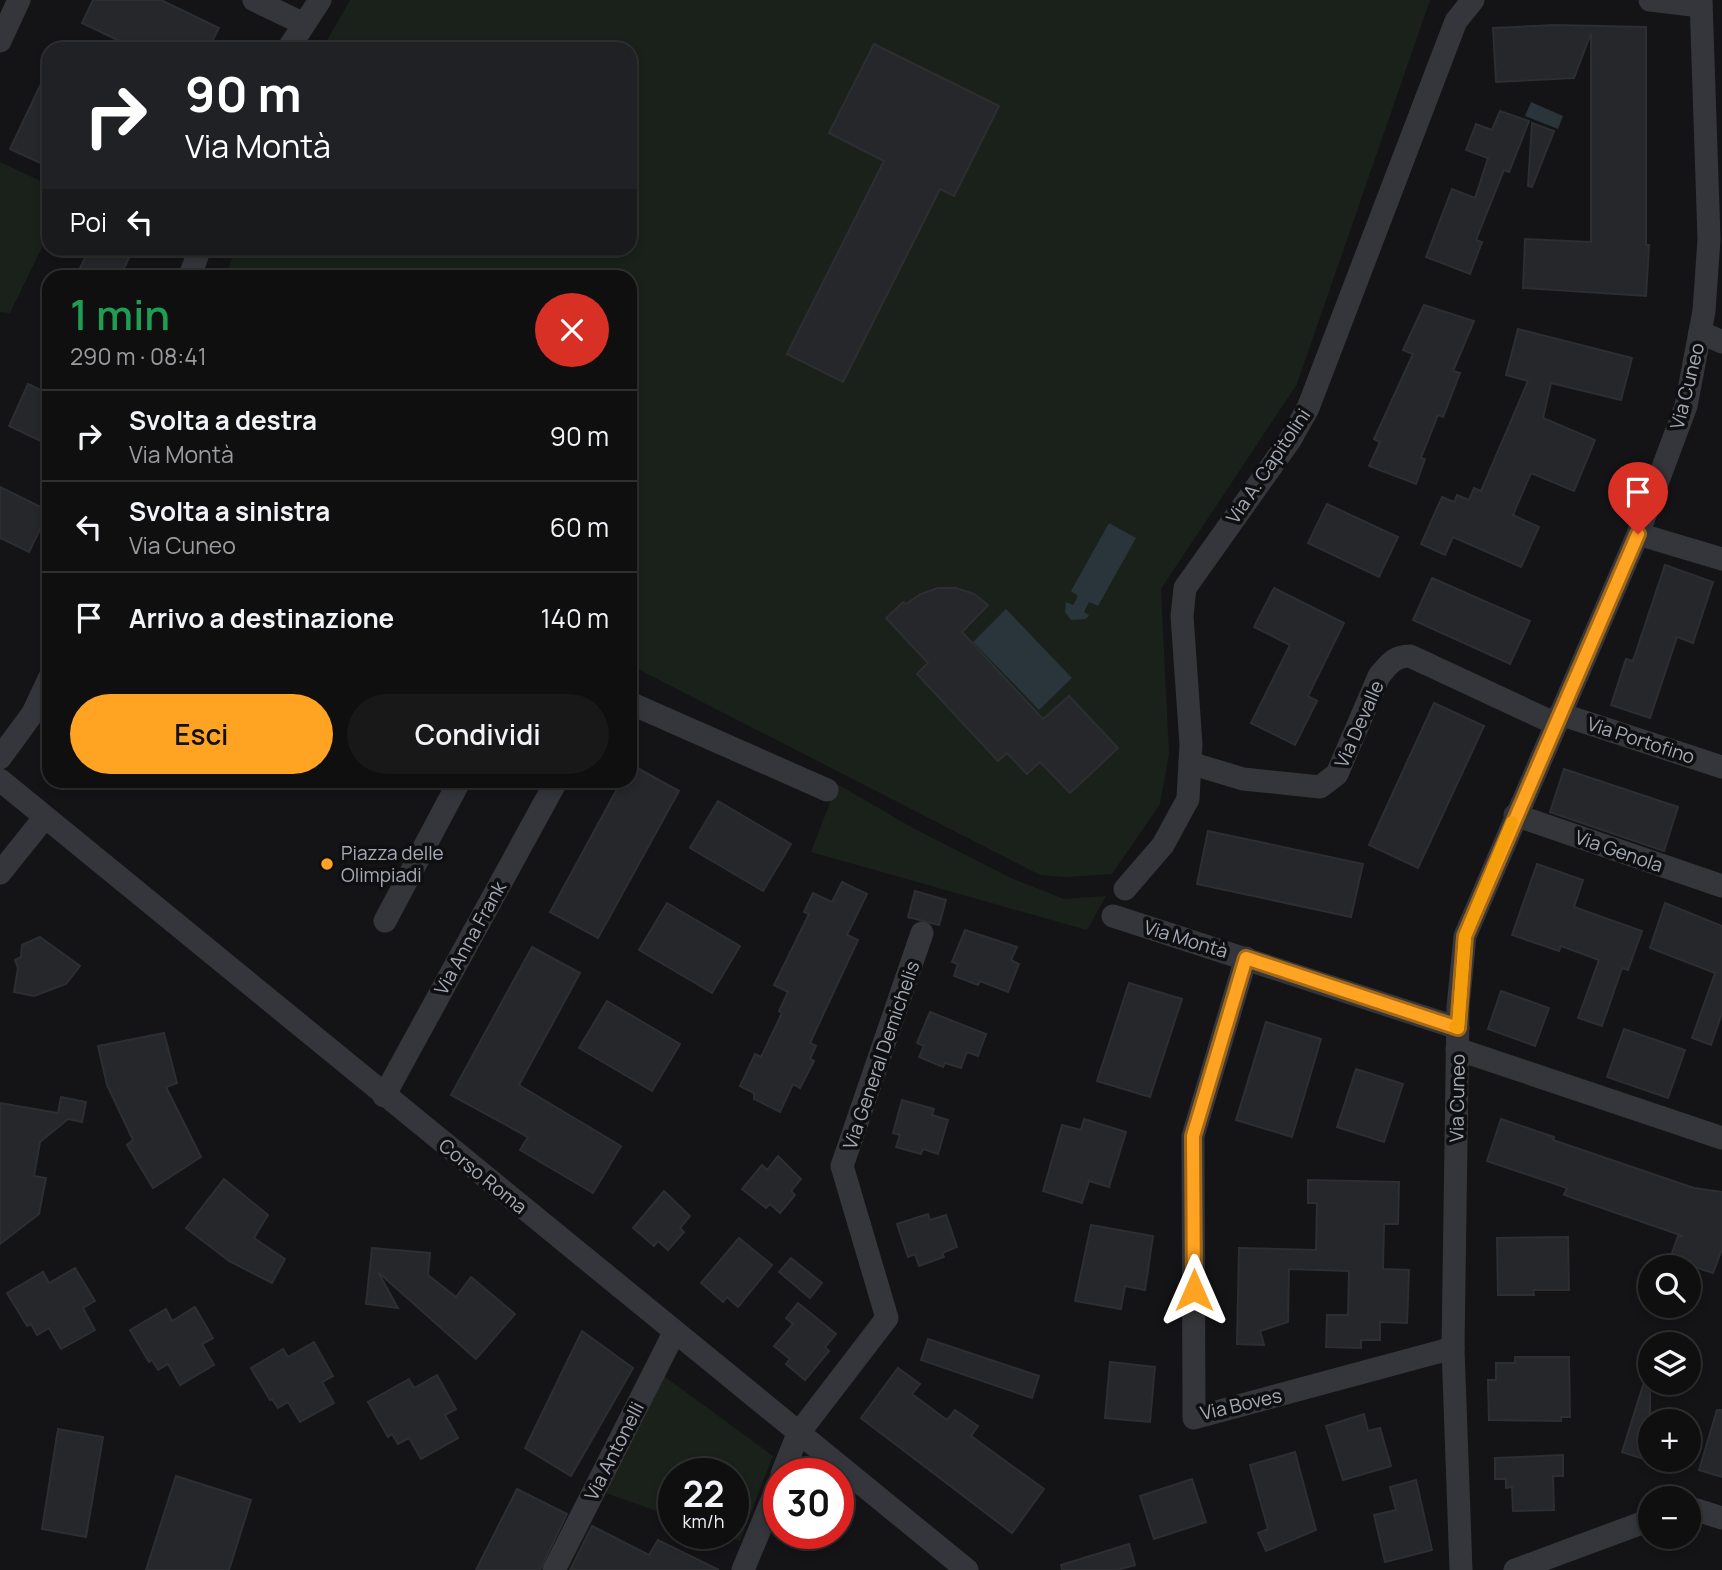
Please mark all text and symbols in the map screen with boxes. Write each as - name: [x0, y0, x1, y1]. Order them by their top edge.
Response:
- text: 90 m: [185, 60, 302, 127]
- icon: right: [70, 70, 161, 161]
- text: Via Montà: [185, 124, 331, 168]
- icon: left: [121, 203, 159, 241]
- text: Poi: [70, 204, 107, 240]
- text: 1 min: [70, 285, 170, 343]
- button: close: [535, 293, 609, 367]
- text: 290 m · 08:41: [70, 340, 207, 372]
- street label: Via Cuneo: [1664, 340, 1710, 432]
- text: Svolta a destra: [129, 402, 317, 438]
- street label: Via A. Capitolini: [1220, 403, 1316, 529]
- icon: right: [70, 417, 108, 455]
- text: 90 m: [550, 418, 609, 454]
- text: Via Montà: [129, 438, 234, 470]
- pin: [1608, 462, 1668, 534]
- icon: arrive: [1619, 473, 1657, 511]
- text: Svolta a sinistra: [129, 493, 330, 529]
- icon: left: [70, 508, 108, 546]
- text: 60 m: [550, 509, 609, 545]
- text: Via Cuneo: [129, 529, 236, 561]
- icon: arrive: [70, 599, 108, 637]
- text: Arrivo a destinazione: [129, 600, 394, 636]
- text: 140 m: [540, 600, 609, 636]
- street label: Via Devalle: [1328, 676, 1390, 772]
- button: Esci: [70, 694, 333, 774]
- button: Condividi: [347, 694, 609, 774]
- street label: Via Portofino: [1584, 710, 1698, 770]
- street label: Via Genola: [1571, 824, 1667, 878]
- place label: Piazza delle Olimpiadi: [341, 840, 444, 888]
- marker: Piazza delle Olimpiadi: [319, 856, 335, 872]
- street label: Via Anna Frank: [428, 876, 512, 999]
- street label: Via Montà: [1141, 914, 1231, 964]
- street label: Via General Demichelis: [837, 957, 925, 1153]
- street label: Via Cuneo: [1443, 1054, 1471, 1142]
- street label: Corso Roma: [434, 1132, 532, 1220]
- position arrow: [1157, 1253, 1231, 1327]
- map controls: [1638, 1255, 1701, 1549]
- button: search: [1638, 1255, 1701, 1318]
- button: layers: [1638, 1332, 1701, 1395]
- street label: Via Boves: [1198, 1382, 1284, 1426]
- street label: Via Antonelli: [578, 1397, 650, 1505]
- button: +: [1638, 1409, 1701, 1472]
- speed limit sign: 30: [763, 1458, 854, 1549]
- text: 22: [683, 1470, 724, 1518]
- button: −: [1638, 1486, 1701, 1549]
- text: km/h: [683, 1509, 724, 1533]

